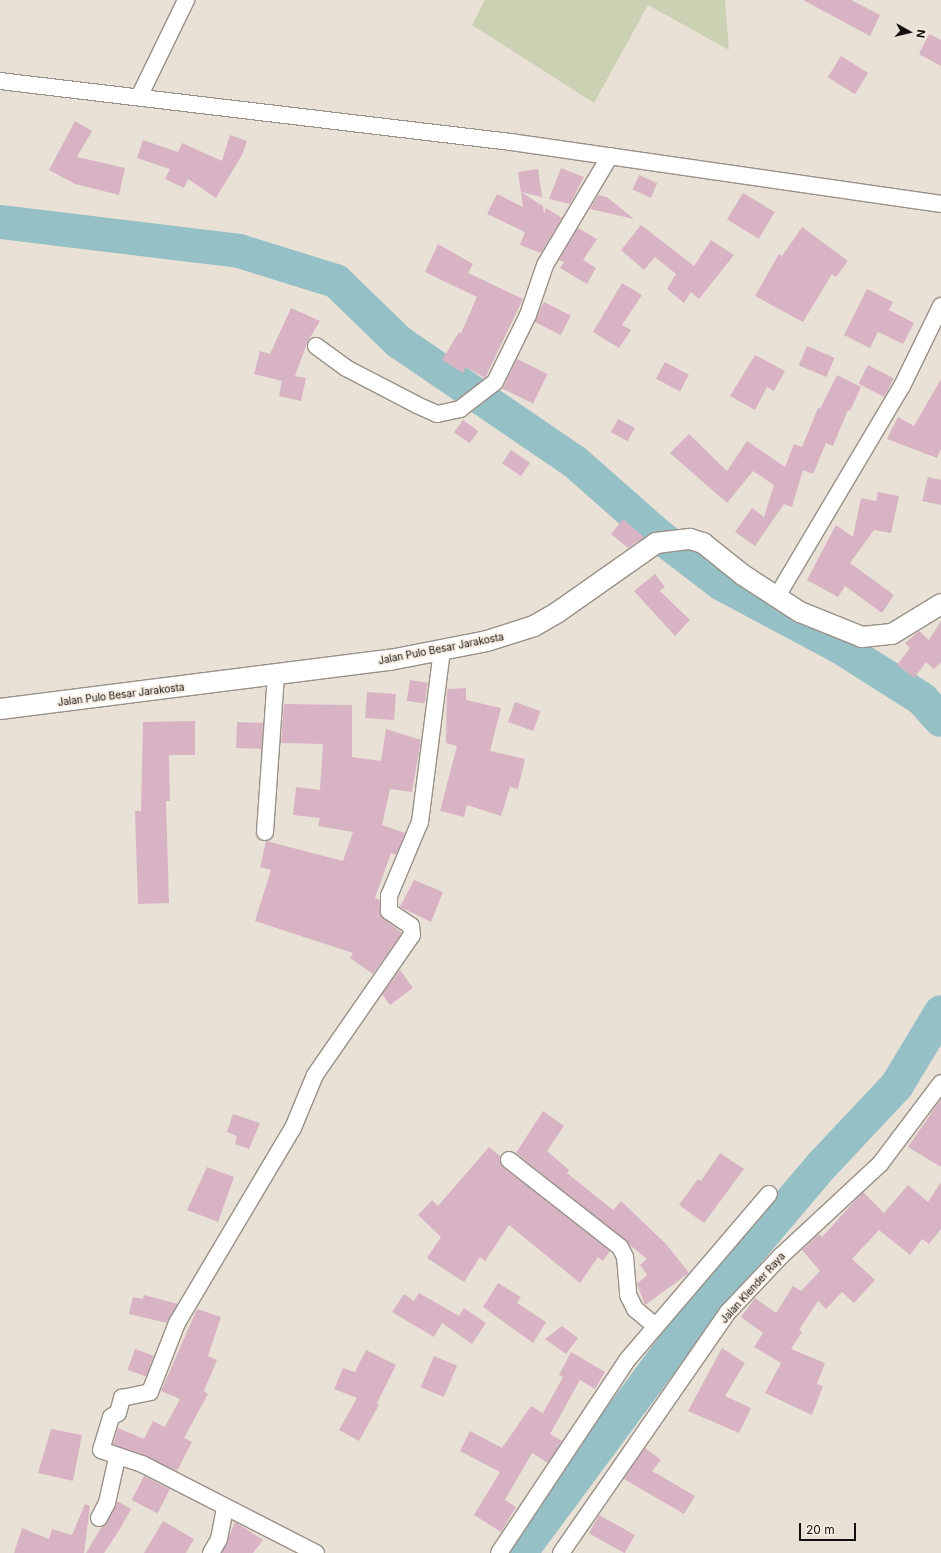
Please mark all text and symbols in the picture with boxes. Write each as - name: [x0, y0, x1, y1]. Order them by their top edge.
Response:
- north arrow: [889, 12, 929, 52]
- text: N: [913, 29, 928, 39]
- street label: Jalan Pulo Besar Jarakosta: [377, 631, 505, 667]
- street label: Jalan Pulo Besar Jarakosta: [57, 681, 185, 709]
- street label: Jalan Klender Raya: [718, 1250, 788, 1326]
- scale bar: [801, 1515, 858, 1541]
- text: 20 m: [806, 1522, 835, 1537]

